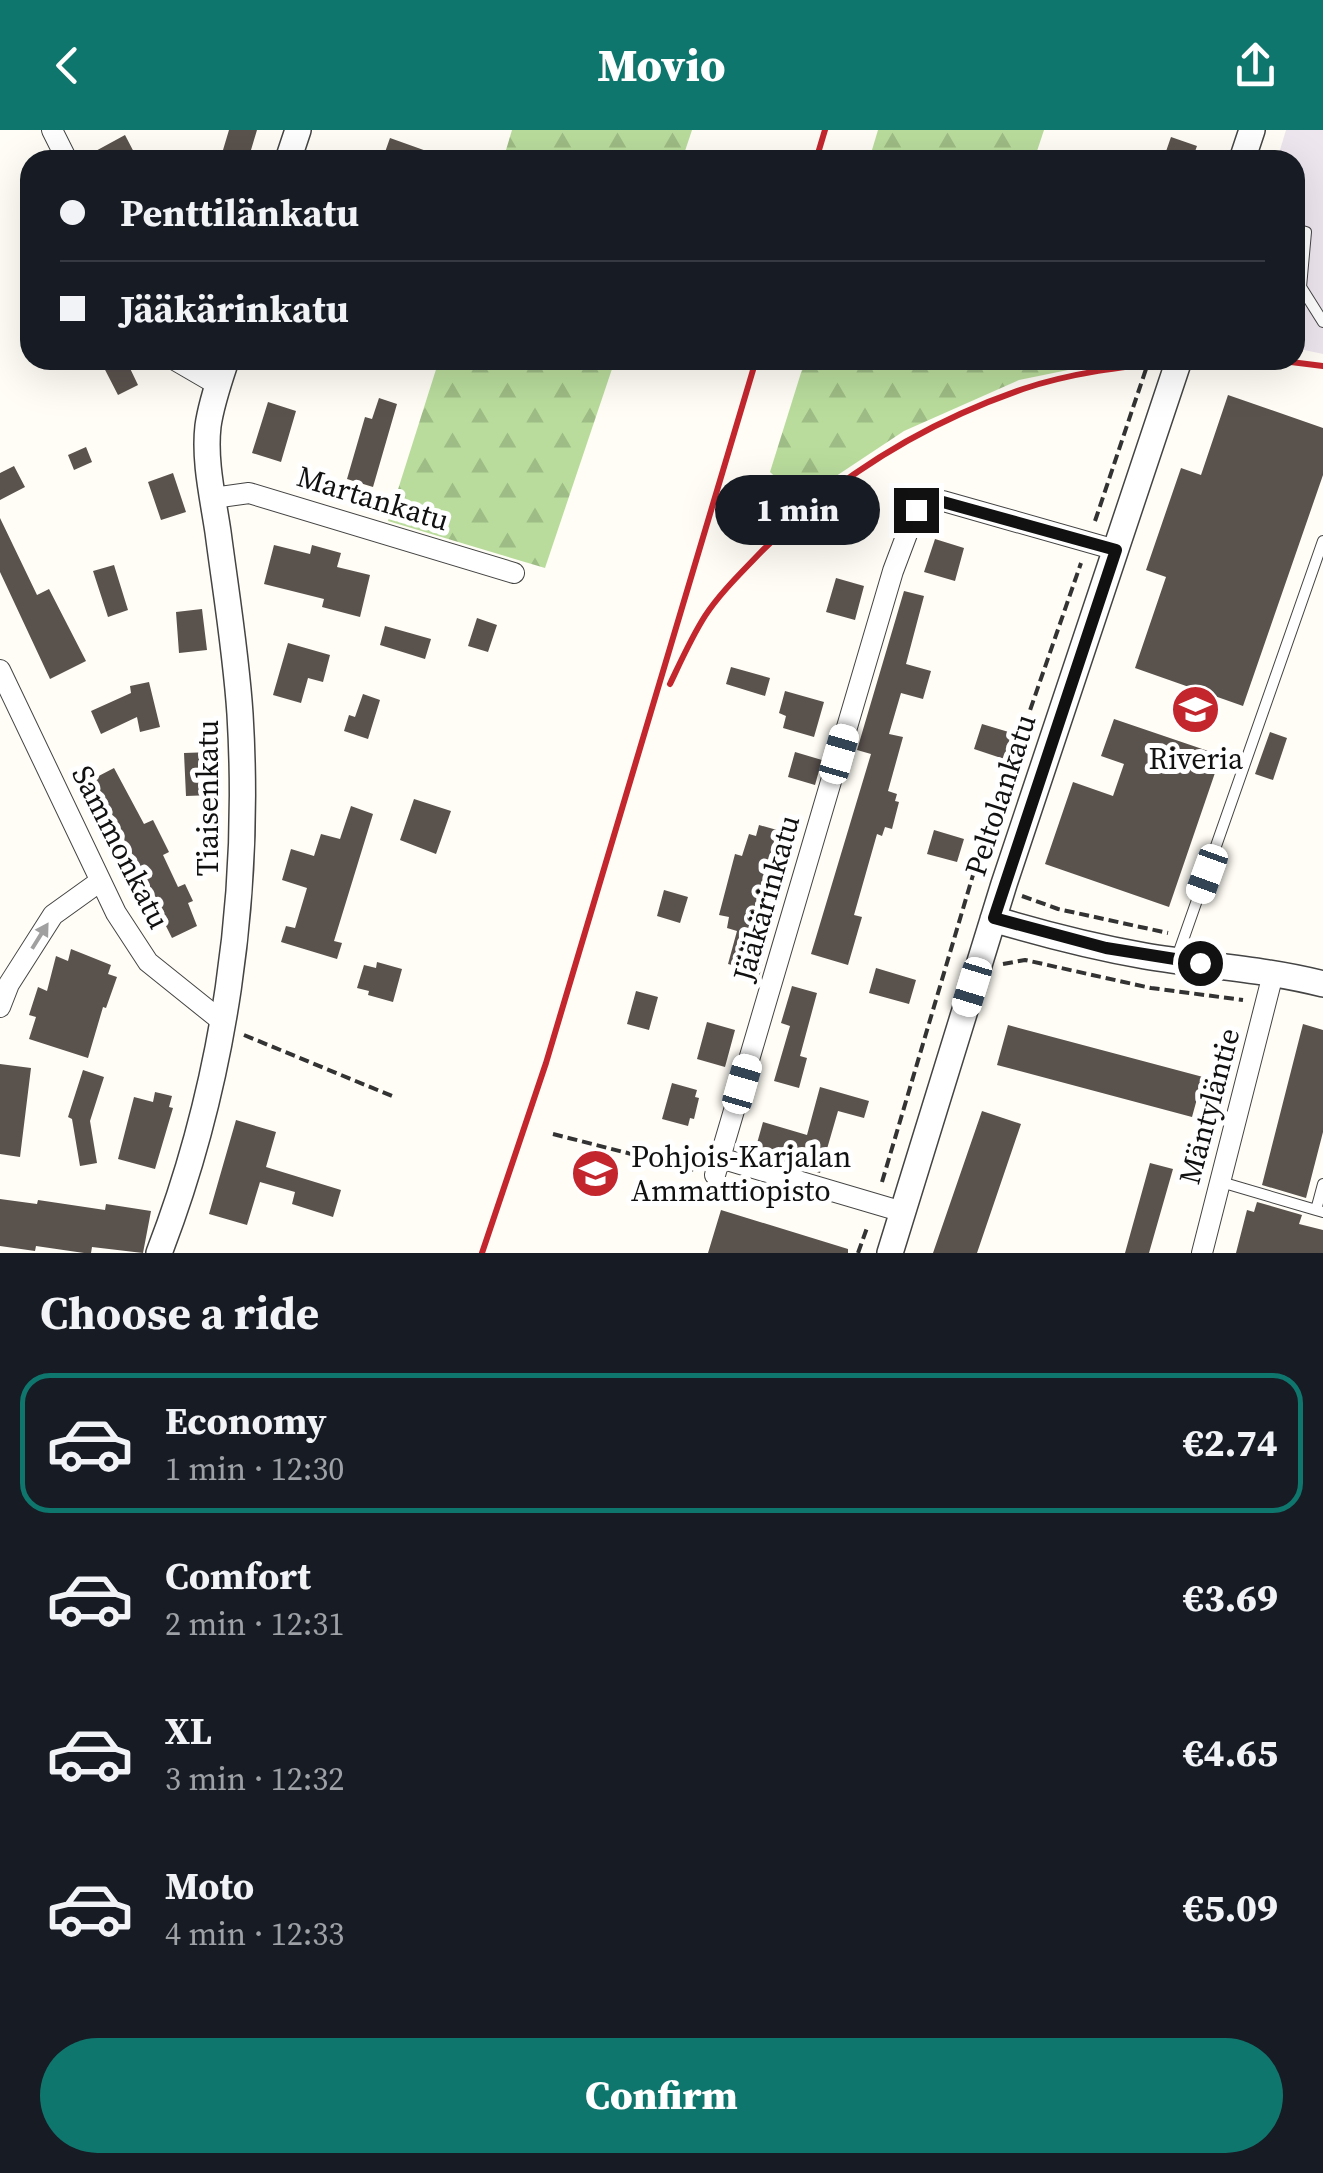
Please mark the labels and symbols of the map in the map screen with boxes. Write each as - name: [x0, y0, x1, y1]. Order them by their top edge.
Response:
- street label: Martankatu: [292, 455, 454, 541]
- callout: 1 min: [716, 475, 881, 545]
- route end: [894, 488, 939, 533]
- school or university icon: Riveria: [1170, 683, 1222, 735]
- street label: Peltolankatu: [955, 709, 1045, 881]
- street label: Tiaisenkatu: [187, 720, 228, 876]
- car: [816, 721, 862, 787]
- place label: Riveria: [1149, 738, 1244, 779]
- street label: Sammonkatu: [62, 758, 180, 936]
- street label: Jääkärinkatu: [722, 810, 809, 987]
- car: [1183, 841, 1231, 907]
- one-way arrow: [30, 922, 48, 950]
- route start: [1178, 941, 1223, 986]
- car: [949, 954, 995, 1020]
- street label: Mäntyläntie: [1169, 1023, 1249, 1189]
- car: [719, 1051, 765, 1117]
- place label: Pohjois-Karjalan Ammattiopisto: [631, 1136, 851, 1211]
- school or university icon: Pohjois-Karjalan Ammattiopisto: [570, 1147, 622, 1199]

